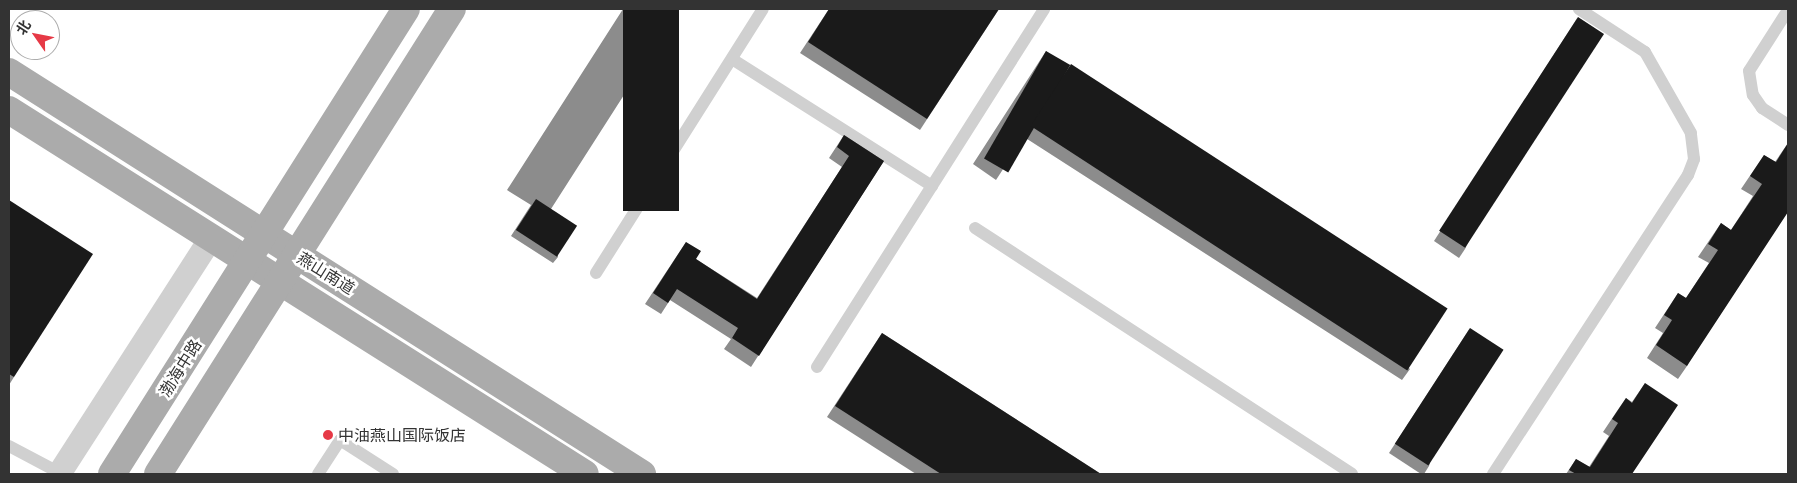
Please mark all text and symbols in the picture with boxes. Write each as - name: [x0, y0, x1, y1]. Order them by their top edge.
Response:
- north arrow: [10, 10, 60, 60]
- text: 北: [12, 17, 34, 38]
- street label: 燕山南道: [294, 248, 358, 298]
- street label: 渤海中路: [155, 336, 205, 400]
- place label: 中油燕山国际饭店: [338, 425, 466, 445]
- marker: 中油燕山国际饭店: [322, 429, 334, 441]

